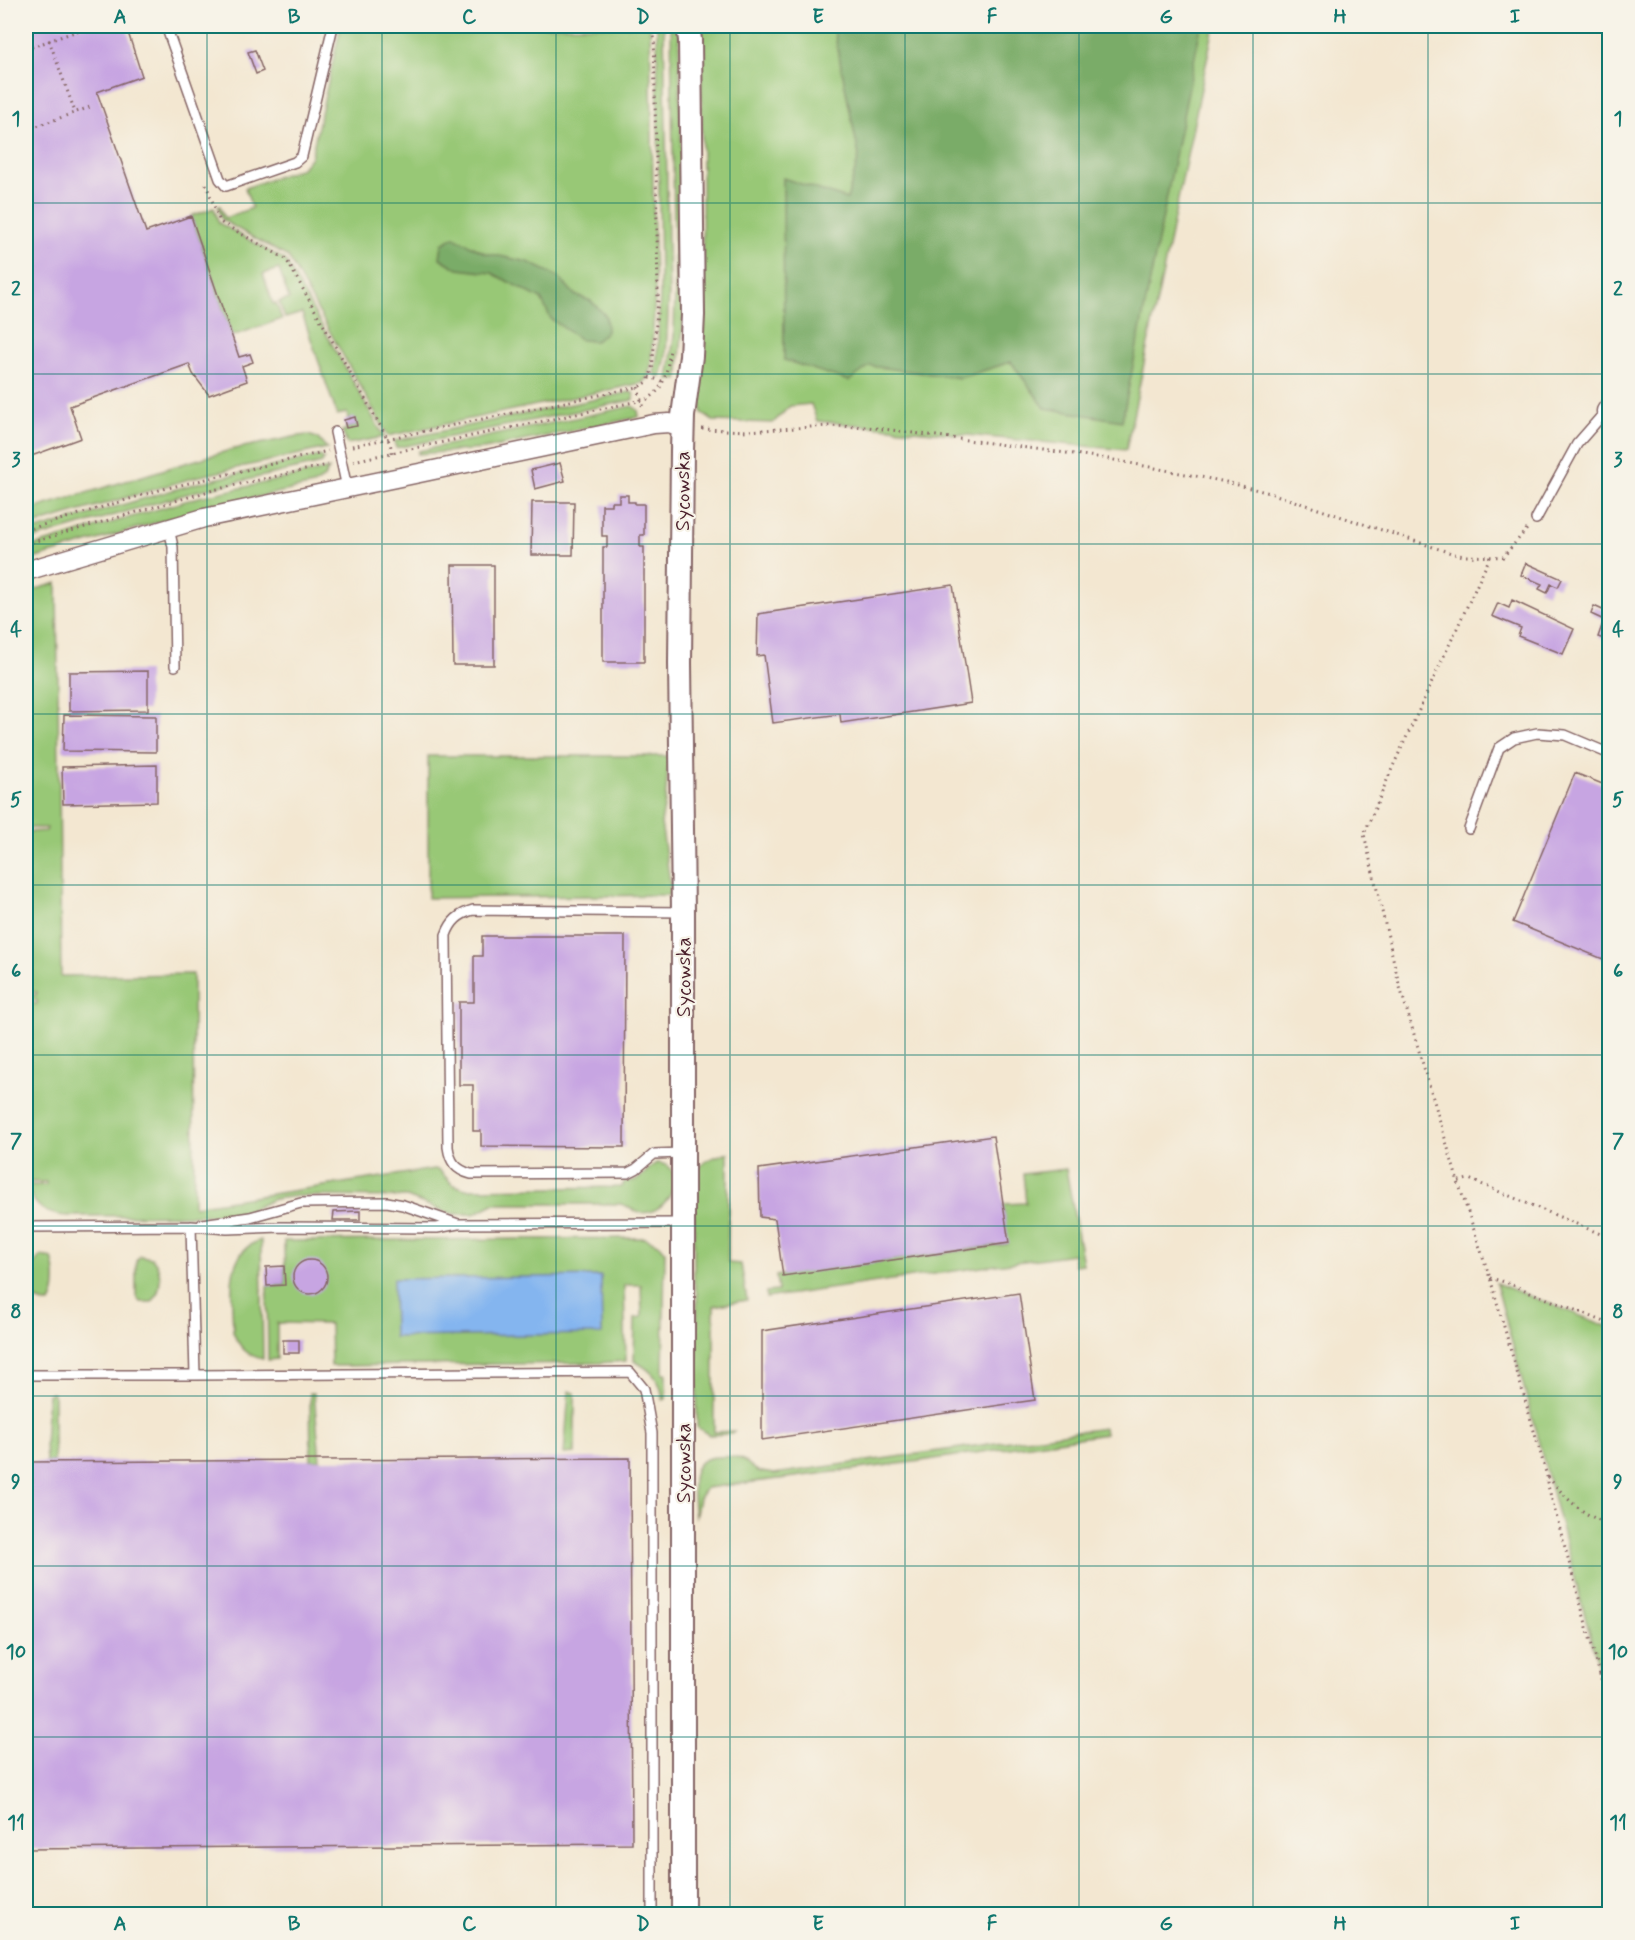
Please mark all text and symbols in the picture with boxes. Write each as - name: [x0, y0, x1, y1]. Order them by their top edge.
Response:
- text: A: [113, 4, 127, 31]
- text: B: [288, 4, 301, 31]
- text: C: [462, 4, 477, 31]
- text: D: [636, 4, 650, 31]
- text: E: [812, 4, 824, 31]
- text: F: [987, 4, 998, 31]
- text: G: [1159, 4, 1173, 31]
- text: H: [1333, 4, 1347, 31]
- text: I: [1510, 4, 1520, 31]
- text: 1: [12, 106, 20, 133]
- text: 1: [1614, 106, 1622, 133]
- text: 2: [11, 276, 21, 303]
- text: 2: [1613, 276, 1623, 303]
- text: 3: [11, 447, 21, 474]
- text: 3: [1613, 447, 1623, 474]
- street label: Sycowska: [670, 451, 697, 531]
- text: 4: [10, 617, 22, 644]
- text: 4: [1612, 617, 1624, 644]
- text: 5: [10, 787, 22, 814]
- text: 5: [1612, 787, 1624, 814]
- street label: Sycowska: [671, 937, 698, 1017]
- text: 6: [11, 958, 21, 985]
- text: 6: [1613, 958, 1623, 985]
- text: 7: [10, 1128, 22, 1155]
- text: 7: [1612, 1128, 1624, 1155]
- text: 8: [10, 1299, 22, 1326]
- text: 8: [1612, 1299, 1624, 1326]
- street label: Sycowska: [671, 1423, 698, 1503]
- text: 9: [11, 1469, 21, 1496]
- text: 9: [1613, 1469, 1623, 1496]
- text: 10: [6, 1639, 26, 1666]
- text: 10: [1608, 1639, 1628, 1666]
- text: 11: [7, 1810, 25, 1837]
- text: 11: [1609, 1810, 1627, 1837]
- text: A: [113, 1911, 127, 1938]
- text: B: [288, 1911, 301, 1938]
- text: C: [462, 1911, 477, 1938]
- text: D: [636, 1911, 650, 1938]
- text: E: [812, 1911, 824, 1938]
- text: F: [987, 1911, 998, 1938]
- text: G: [1159, 1911, 1173, 1938]
- text: H: [1333, 1911, 1347, 1938]
- text: I: [1510, 1911, 1520, 1938]

